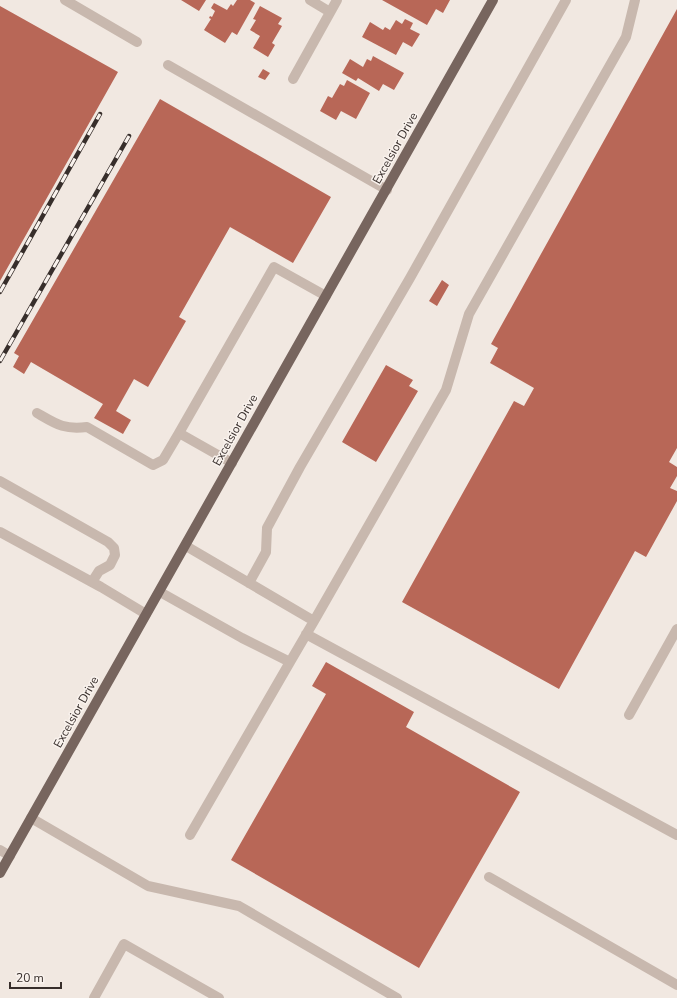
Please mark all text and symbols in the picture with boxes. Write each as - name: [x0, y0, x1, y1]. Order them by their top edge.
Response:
- street label: Excelsior Drive: [369, 109, 421, 187]
- street label: Excelsior Drive: [209, 391, 261, 469]
- street label: Excelsior Drive: [50, 673, 102, 751]
- scale bar: [10, 964, 61, 990]
- text: 20 m: [16, 970, 44, 986]

